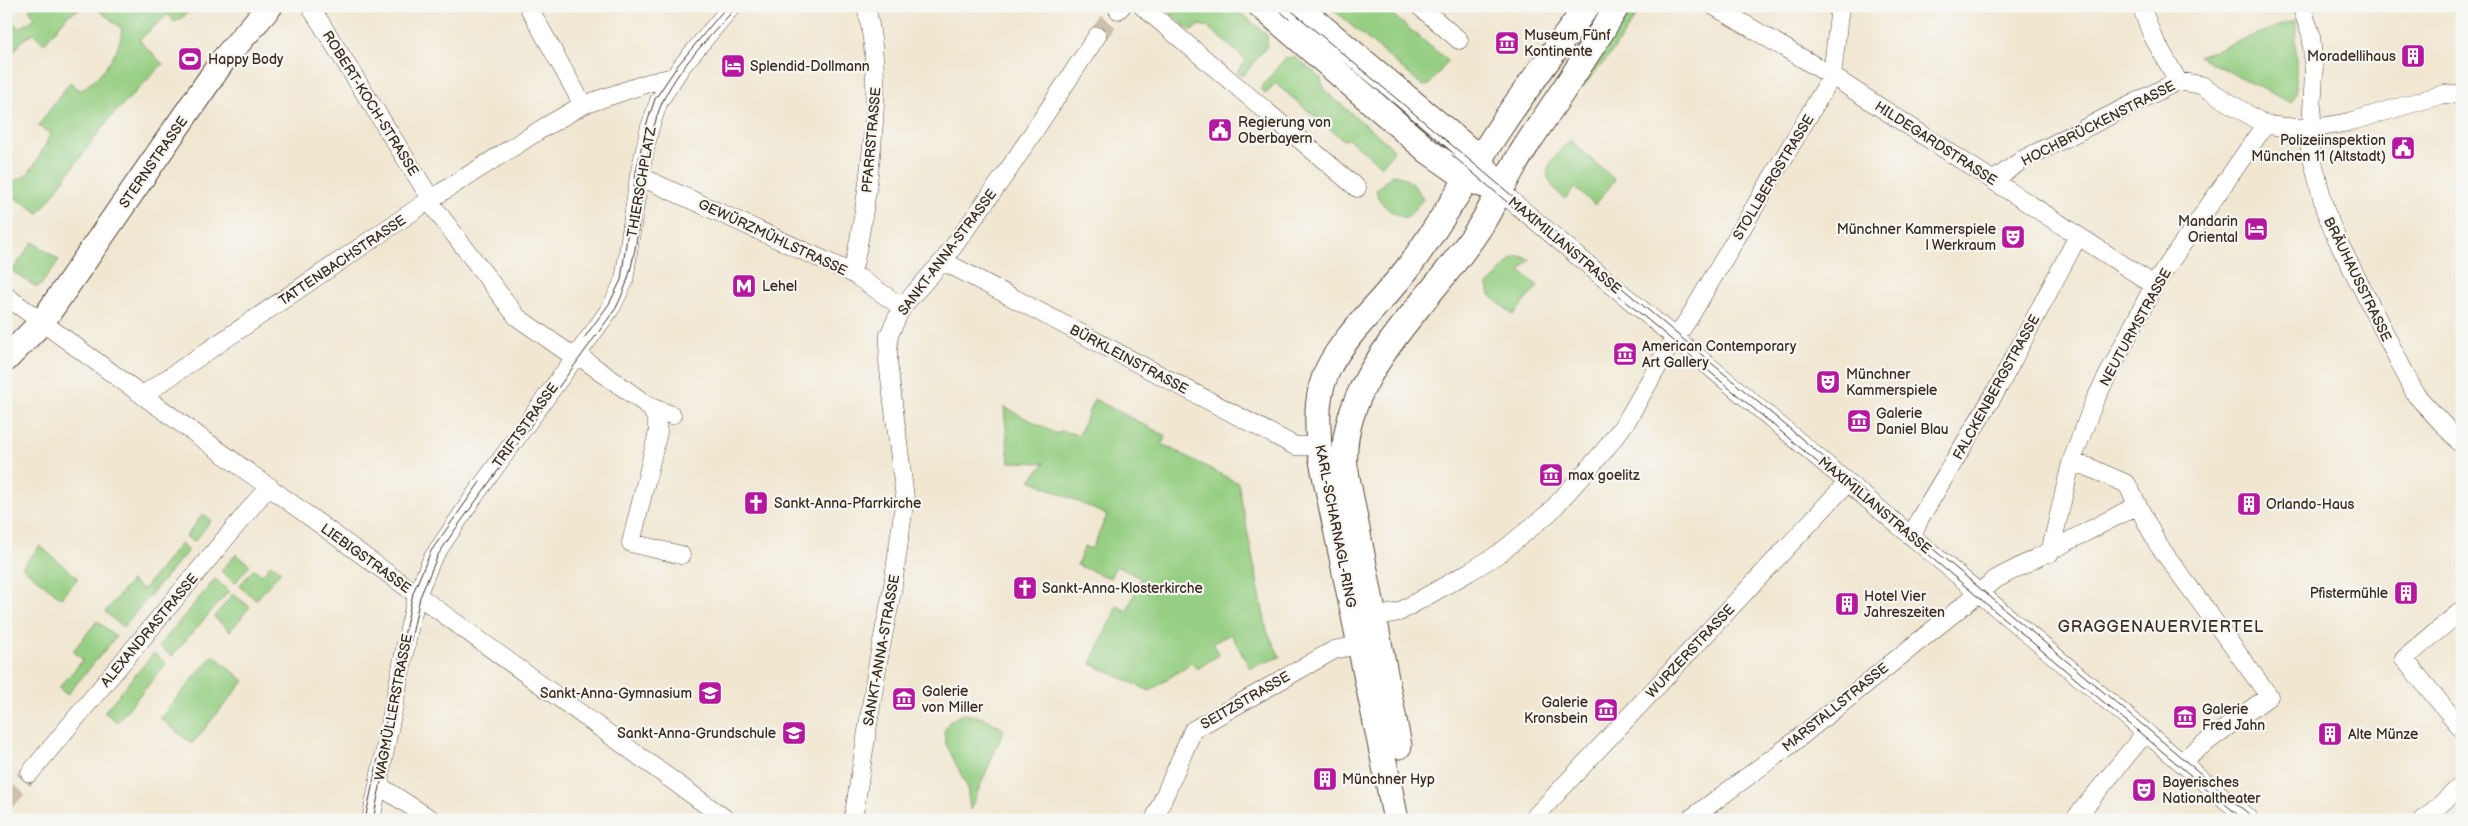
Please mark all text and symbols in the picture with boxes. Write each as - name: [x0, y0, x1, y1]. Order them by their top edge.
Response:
- place label: Museum Fünf Kontinente: [1524, 27, 1611, 60]
- street label: ROBERT-KOCH-STRASSE: [319, 28, 422, 179]
- museum icon: Museum Fünf Kontinente: [1494, 30, 1520, 56]
- building icon: Moradellihaus: [2400, 43, 2426, 69]
- sports icon: Happy Body: [177, 46, 203, 72]
- place label: Moradellihaus: [2307, 48, 2396, 65]
- place label: Happy Body: [208, 51, 284, 68]
- hotel icon: Splendid-Dollmann: [720, 53, 746, 79]
- place label: Splendid-Dollmann: [750, 58, 870, 75]
- street label: HOCHBRÜCKENSTRASSE: [2018, 76, 2178, 170]
- street label: PFARRSTRASSE: [858, 86, 885, 194]
- street label: HILDEGARDSTRASSE: [1872, 98, 2000, 189]
- street label: STOLLBERGSTRASSE: [1729, 112, 1818, 243]
- street label: STERNSTRASSE: [116, 113, 191, 211]
- place label: Regierung von Oberbayern: [1238, 114, 1331, 147]
- public building icon: Regierung von Oberbayern: [1207, 117, 1233, 143]
- street label: THIERSCHPLATZ: [623, 125, 660, 239]
- place label: Polizeiinspektion München 11 (Altstadt): [2251, 132, 2386, 165]
- public building icon: Polizeiinspektion München 11 (Altstadt): [2390, 135, 2416, 161]
- street label: SANKT-ANNA-STRASSE: [894, 186, 1000, 319]
- street label: MAXIMILIANSTRASSE: [1505, 193, 1625, 298]
- street label: GEWÜRZMÜHLSTRASSE: [696, 195, 850, 279]
- street label: TATTENBACHSTRASSE: [275, 211, 409, 309]
- place label: Mandarin Oriental: [2178, 213, 2238, 246]
- street label: BRÄUHAUSSTRASSE: [2320, 214, 2395, 344]
- hotel icon: Mandarin Oriental: [2243, 216, 2269, 242]
- place label: Münchner Kammerspiele | Werkraum: [1837, 221, 1996, 254]
- theatre icon: Münchner Kammerspiele | Werkraum: [2000, 224, 2026, 250]
- street label: NEUTURMSTRASSE: [2096, 265, 2175, 389]
- metro station icon: Lehel: [731, 273, 757, 299]
- place label: Lehel: [762, 278, 797, 295]
- street label: FALCKENBERGSTRASSE: [1949, 312, 2043, 463]
- street label: BÜRKLEINSTRASSE: [1067, 320, 1191, 398]
- place label: American Contemporary Art Gallery: [1642, 338, 1797, 371]
- museum icon: American Contemporary Art Gallery: [1612, 341, 1638, 367]
- place label: Münchner Kammerspiele: [1846, 366, 1937, 399]
- theatre icon: Münchner Kammerspiele: [1815, 369, 1841, 395]
- street label: TRIFTSTRASSE: [489, 380, 562, 471]
- place label: Galerie Daniel Blau: [1876, 405, 1949, 438]
- museum icon: Galerie Daniel Blau: [1846, 408, 1872, 434]
- street label: KARL-SCHARNAGL-RING: [1311, 443, 1360, 609]
- street label: MAXIMILIANSTRASSE: [1815, 453, 1935, 558]
- museum icon: max goelitz: [1538, 462, 1564, 488]
- place label: max goelitz: [1568, 467, 1640, 484]
- church icon: Sankt-Anna-Pfarrkirche: [743, 490, 769, 516]
- building icon: Orlando-Haus: [2236, 491, 2262, 517]
- place label: Sankt-Anna-Pfarrkirche: [774, 495, 921, 512]
- place label: Orlando-Haus: [2266, 496, 2355, 513]
- street label: LIEBIGSTRASSE: [317, 520, 414, 597]
- street label: ALEXANDRASTRASSE: [97, 570, 202, 691]
- street label: SANKT-ANNA-STRASSE: [860, 573, 903, 727]
- church icon: Sankt-Anna-Klosterkirche: [1012, 575, 1038, 601]
- place label: Sankt-Anna-Klosterkirche: [1042, 580, 1203, 597]
- building icon: Pfistermühle: [2393, 580, 2419, 606]
- place label: Pfistermühle: [2310, 585, 2388, 602]
- place label: Hotel Vier Jahreszeiten: [1864, 588, 1945, 621]
- building icon: Hotel Vier Jahreszeiten: [1834, 591, 1860, 617]
- street label: WURZERSTRASSE: [1643, 601, 1738, 702]
- district label: GRAGGENAUERVIERTEL: [2058, 618, 2264, 637]
- street label: WAGMÜLLERSTRASSE: [370, 632, 416, 782]
- street label: MARSTALLSTRASSE: [1779, 659, 1892, 755]
- street label: SEITZSTRASSE: [1198, 668, 1293, 733]
- school or university icon: Sankt-Anna-Gymnasium: [697, 680, 723, 706]
- place label: Galerie von Miller: [921, 683, 984, 716]
- place label: Sankt-Anna-Gymnasium: [540, 685, 692, 702]
- museum icon: Galerie von Miller: [891, 686, 917, 712]
- place label: Galerie Kronsbein: [1524, 694, 1588, 727]
- museum icon: Galerie Kronsbein: [1593, 697, 1619, 723]
- place label: Galerie Fred Jahn: [2202, 701, 2265, 734]
- museum icon: Galerie Fred Jahn: [2172, 704, 2198, 730]
- school or university icon: Sankt-Anna-Grundschule: [781, 720, 807, 746]
- building icon: Alte Münze: [2317, 721, 2343, 747]
- place label: Sankt-Anna-Grundschule: [617, 725, 776, 742]
- place label: Alte Münze: [2348, 726, 2418, 743]
- building icon: Münchner Hyp: [1312, 766, 1338, 792]
- place label: Münchner Hyp: [1342, 771, 1435, 788]
- place label: Bayerisches Nationaltheater: [2162, 774, 2261, 807]
- theatre icon: Bayerisches Nationaltheater: [2131, 777, 2157, 803]

